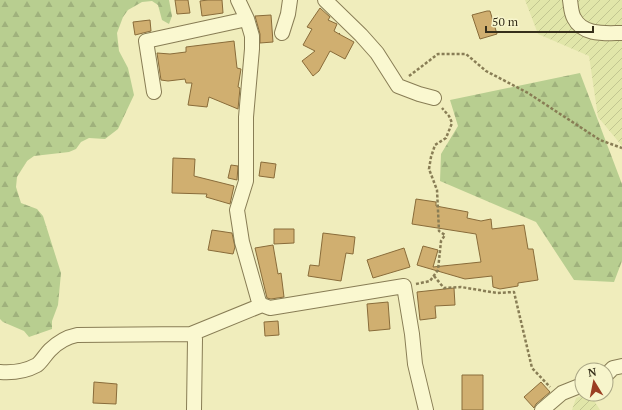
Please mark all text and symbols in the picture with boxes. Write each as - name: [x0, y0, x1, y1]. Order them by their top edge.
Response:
- scale bar: [486, 8, 593, 34]
- text: 50 m: [492, 14, 519, 29]
- north arrow: [574, 362, 614, 402]
- text: N: [587, 364, 598, 380]

